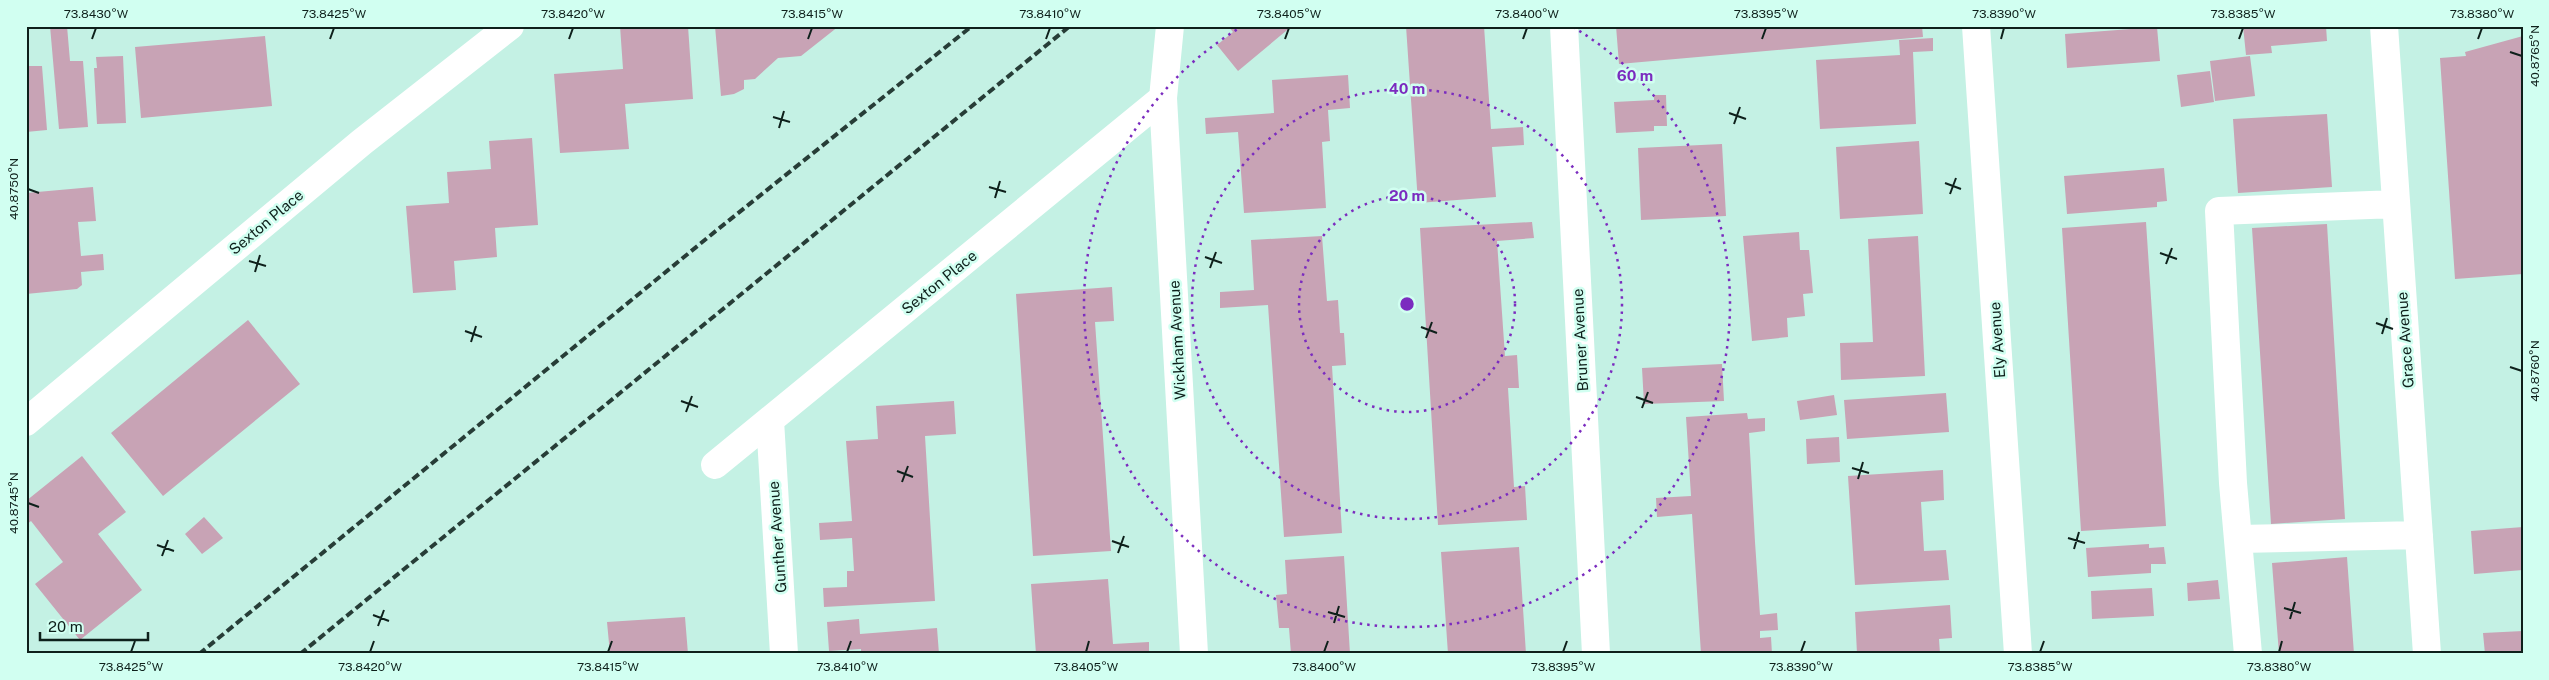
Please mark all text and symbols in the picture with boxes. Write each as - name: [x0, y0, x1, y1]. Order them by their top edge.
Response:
- text: 73.8430°W: [64, 7, 129, 21]
- text: 73.8425°W: [302, 7, 367, 21]
- text: 73.8420°W: [541, 7, 606, 21]
- text: 73.8415°W: [781, 7, 844, 21]
- text: 73.8410°W: [1019, 7, 1081, 21]
- text: 73.8405°W: [1257, 7, 1322, 21]
- text: 73.8400°W: [1495, 7, 1560, 21]
- text: 73.8395°W: [1734, 7, 1799, 21]
- text: 73.8390°W: [1972, 7, 2037, 21]
- text: 73.8385°W: [2211, 7, 2276, 21]
- text: 73.8380°W: [2450, 7, 2515, 21]
- text: 40.8765°N: [2528, 25, 2542, 87]
- text: 60 m: [1617, 67, 1653, 84]
- text: 40 m: [1389, 80, 1425, 97]
- text: 40.8750°N: [7, 158, 21, 220]
- street label: Sexton Place: [225, 186, 307, 258]
- text: 20 m: [1389, 187, 1425, 204]
- street label: Sexton Place: [898, 247, 980, 317]
- street label: Wickham Avenue: [1165, 280, 1189, 400]
- street label: Bruner Avenue: [1569, 288, 1591, 392]
- street label: Grace Avenue: [2393, 291, 2417, 389]
- centre of rings: [1398, 295, 1416, 313]
- street label: Ely Avenue: [1986, 301, 2008, 379]
- text: 40.8760°N: [2528, 340, 2542, 402]
- text: 40.8745°N: [7, 472, 21, 534]
- street label: Gunther Avenue: [765, 480, 789, 594]
- scale bar: [40, 610, 148, 642]
- text: 20 m: [48, 618, 83, 635]
- text: 73.8425°W: [99, 660, 164, 674]
- text: 73.8420°W: [338, 660, 403, 674]
- text: 73.8415°W: [577, 660, 640, 674]
- text: 73.8410°W: [816, 660, 878, 674]
- text: 73.8405°W: [1054, 660, 1119, 674]
- text: 73.8400°W: [1292, 660, 1357, 674]
- text: 73.8395°W: [1531, 660, 1596, 674]
- text: 73.8390°W: [1769, 660, 1834, 674]
- text: 73.8385°W: [2008, 660, 2073, 674]
- text: 73.8380°W: [2247, 660, 2312, 674]

